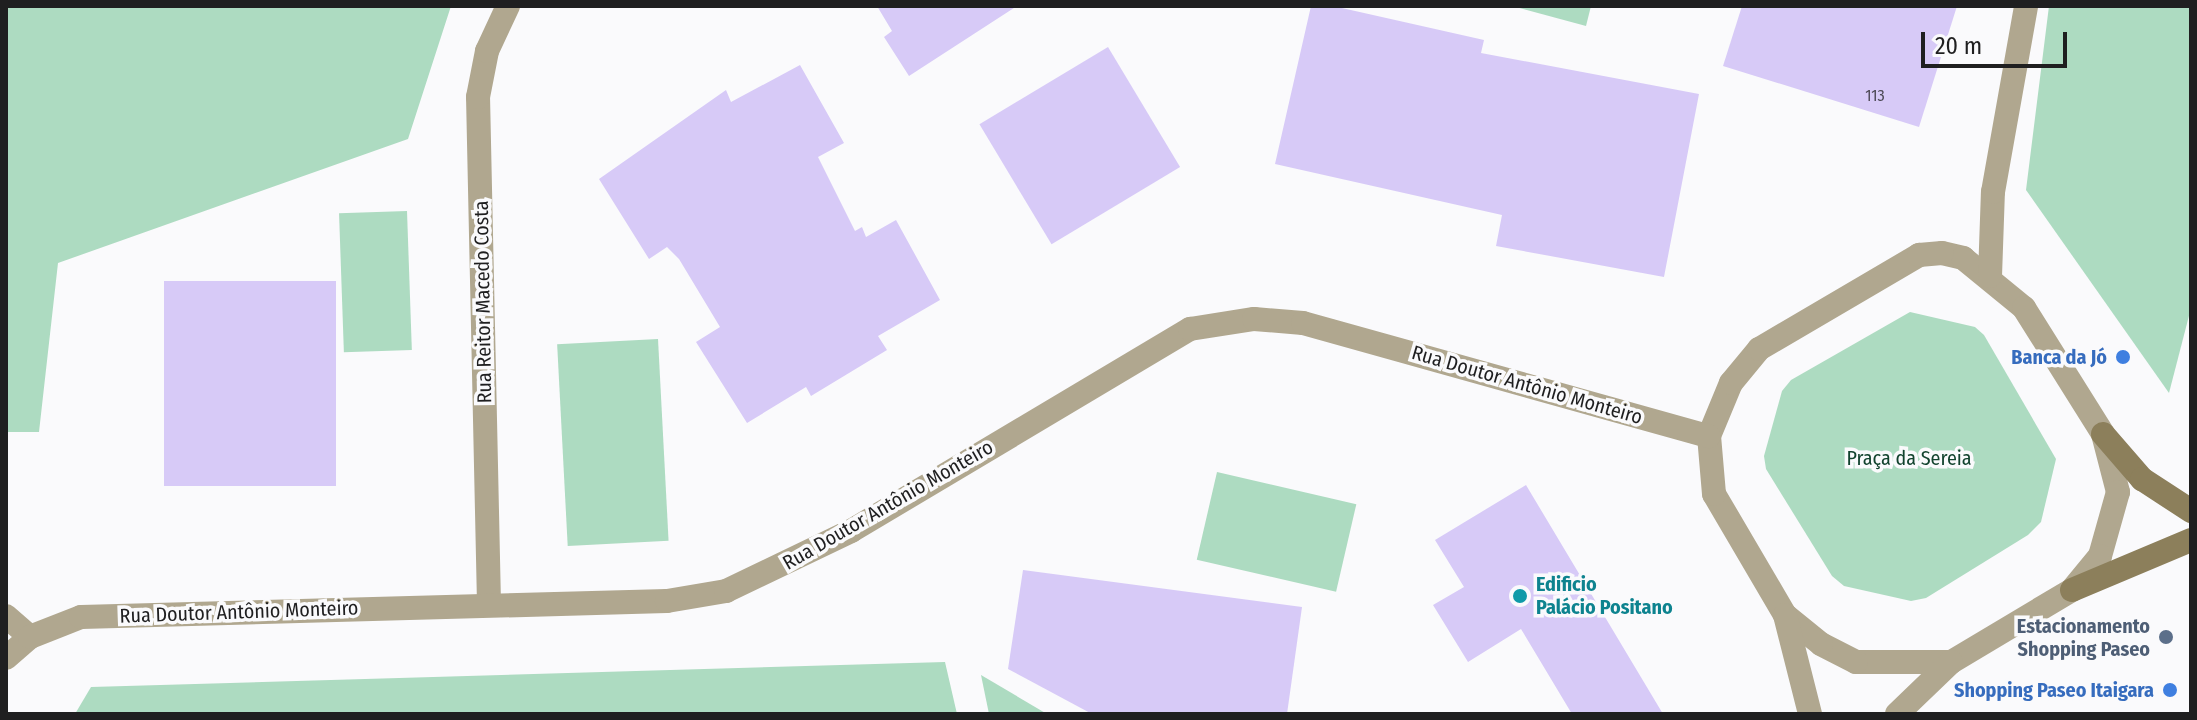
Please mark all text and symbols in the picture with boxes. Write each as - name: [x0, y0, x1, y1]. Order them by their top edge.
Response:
- scale bar: [1925, 16, 2071, 66]
- text: 20 m: [1935, 32, 1982, 60]
- house number: 113: [1865, 86, 1885, 106]
- street label: Rua Reitor Macedo Costa: [469, 200, 497, 404]
- street label: Rua Doutor Antônio Monteiro: [1409, 341, 1645, 429]
- place label: Banca da Jó: [2011, 345, 2107, 369]
- marker: Banca da Jó: [2114, 348, 2132, 366]
- street label: Rua Doutor Antônio Monteiro: [779, 435, 997, 575]
- park label: Praça da Sereia: [1846, 446, 1972, 470]
- place label: Edificio Palácio Positano: [1536, 572, 1673, 619]
- marker: Edificio Palácio Positano: [1511, 587, 1529, 605]
- street label: Rua Doutor Antônio Monteiro: [119, 596, 359, 628]
- place label: Estacionamento Shopping Paseo: [2017, 614, 2150, 661]
- marker: Estacionamento Shopping Paseo: [2157, 628, 2175, 646]
- place label: Shopping Paseo Itaigara: [1954, 678, 2154, 702]
- marker: Shopping Paseo Itaigara: [2161, 681, 2179, 699]

